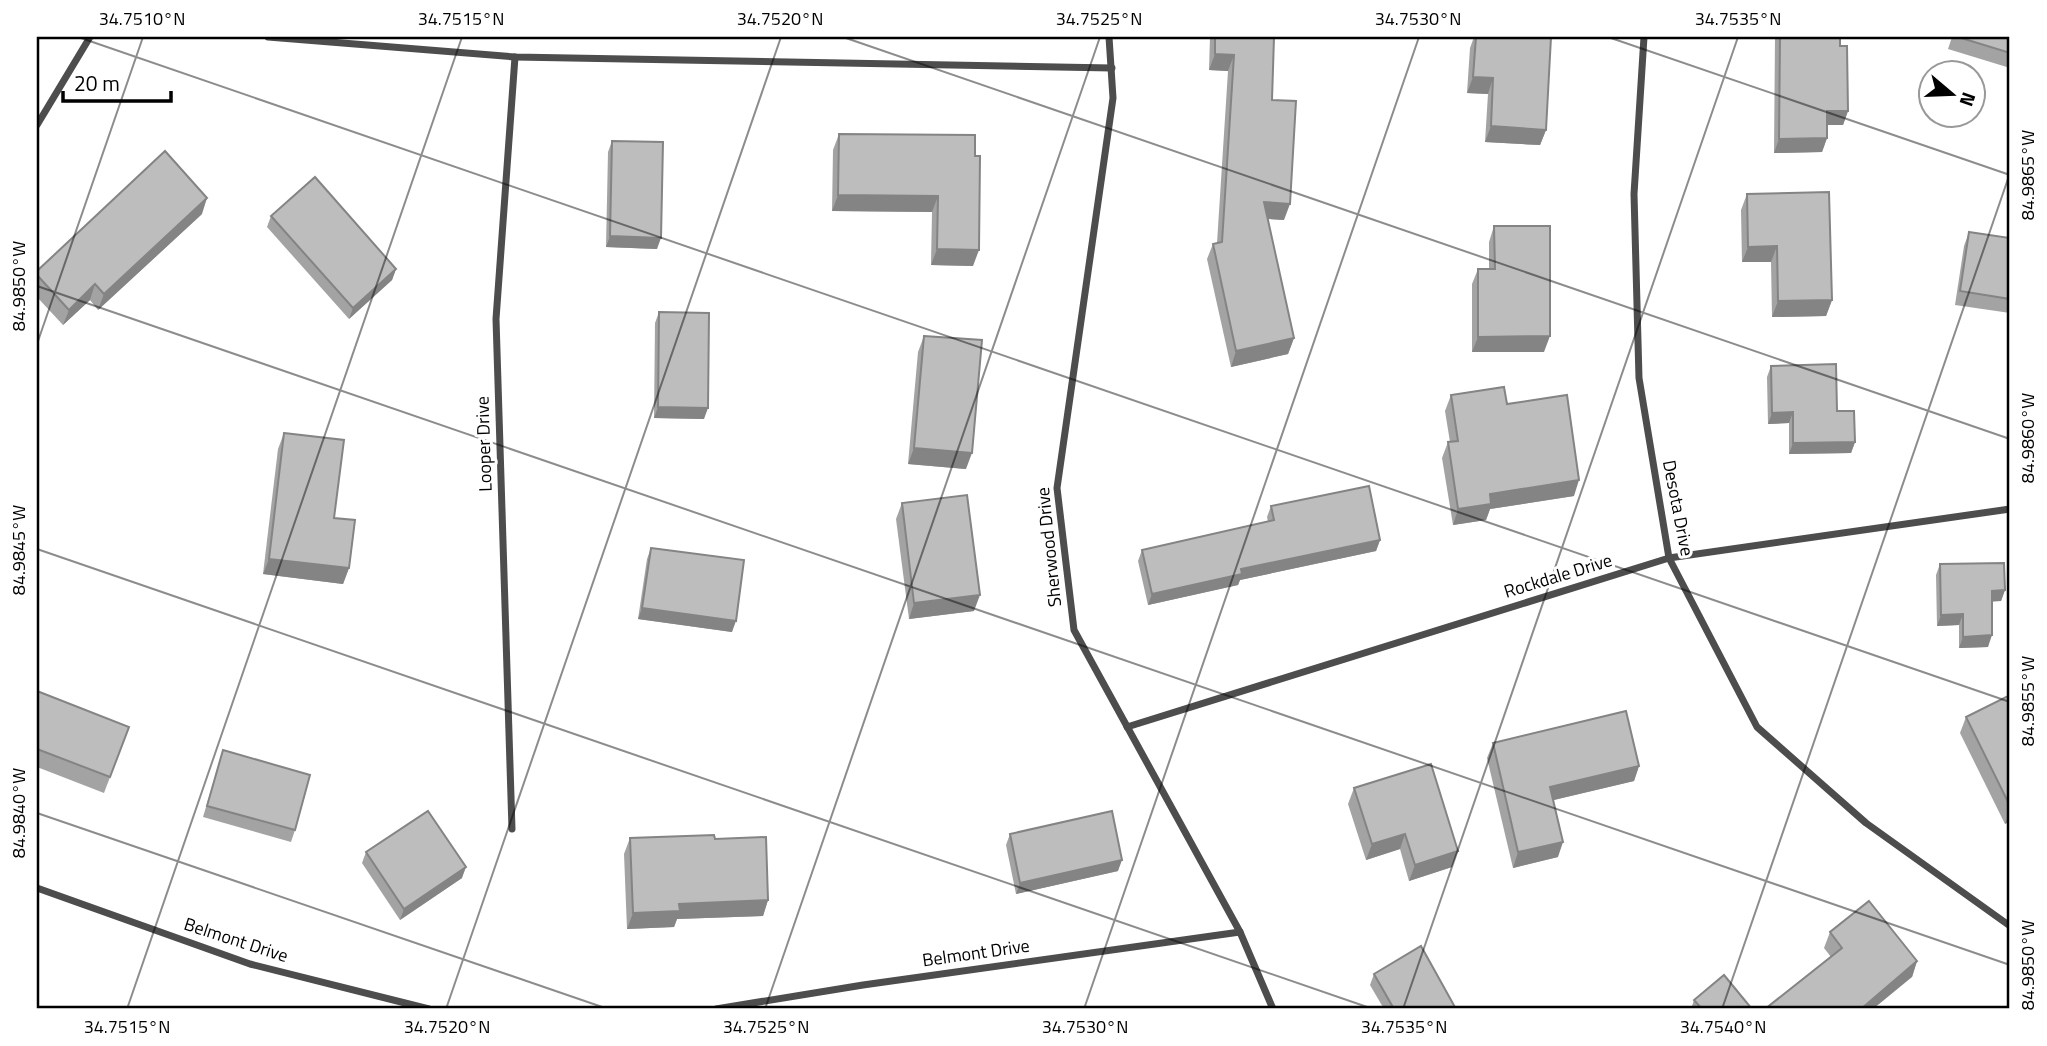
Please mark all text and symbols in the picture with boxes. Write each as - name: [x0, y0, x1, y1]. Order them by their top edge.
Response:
- text: 34.7510°N: [99, 5, 185, 32]
- text: 34.7515°N: [418, 5, 504, 32]
- text: 34.7520°N: [737, 5, 823, 32]
- text: 34.7525°N: [1056, 5, 1142, 32]
- text: 34.7530°N: [1375, 5, 1461, 32]
- text: 34.7535°N: [1695, 5, 1781, 32]
- scale bar: [63, 60, 172, 104]
- north arrow: [1918, 60, 1988, 130]
- text: 20 m: [74, 67, 120, 99]
- text: N: [1953, 89, 1984, 111]
- text: 84.9865°W: [2014, 130, 2041, 220]
- text: 84.9850°W: [5, 241, 32, 331]
- text: 84.9860°W: [2014, 393, 2041, 483]
- street label: Looper Drive: [468, 396, 499, 492]
- street label: Desota Drive: [1656, 458, 1701, 558]
- street label: Sherwood Drive: [1029, 486, 1068, 608]
- text: 84.9845°W: [5, 505, 32, 595]
- street label: Rockdale Drive: [1500, 546, 1615, 605]
- text: 84.9855°W: [2014, 656, 2041, 746]
- text: 84.9840°W: [5, 768, 32, 858]
- street label: Belmont Drive: [181, 910, 292, 969]
- text: 84.9850°W: [2014, 920, 2041, 1010]
- street label: Belmont Drive: [920, 932, 1031, 973]
- text: 34.7515°N: [84, 1013, 170, 1040]
- text: 34.7520°N: [404, 1013, 490, 1040]
- text: 34.7525°N: [723, 1013, 809, 1040]
- text: 34.7530°N: [1042, 1013, 1128, 1040]
- text: 34.7535°N: [1361, 1013, 1447, 1040]
- text: 34.7540°N: [1680, 1013, 1766, 1040]

